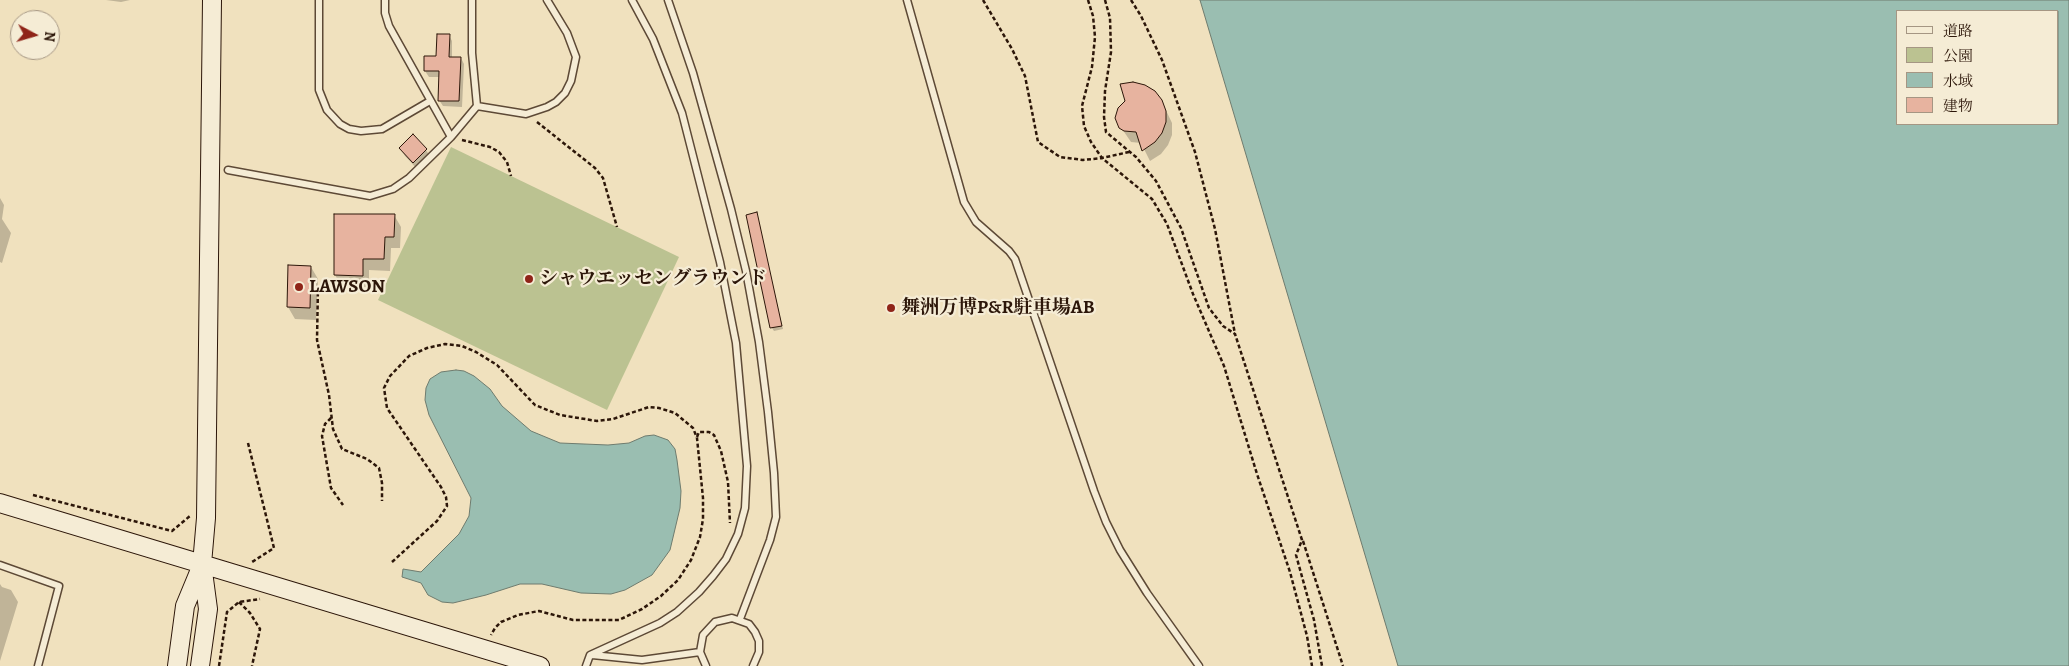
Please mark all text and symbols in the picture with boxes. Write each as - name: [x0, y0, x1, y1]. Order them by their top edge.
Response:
- north arrow: [10, 10, 60, 60]
- legend: [1896, 10, 2059, 125]
- text: 道路: [1943, 21, 1973, 41]
- text: N: [39, 30, 59, 43]
- text: 公園: [1943, 46, 1973, 66]
- text: 水域: [1943, 71, 1973, 91]
- text: 建物: [1943, 96, 1973, 116]
- place label: シャウエッセングラウンド: [539, 268, 767, 290]
- marker: シャウエッセングラウンド: [523, 273, 535, 285]
- place label: LAWSON: [309, 276, 385, 298]
- marker: LAWSON: [293, 281, 305, 293]
- place label: 舞洲万博P&R駐車場AB: [901, 297, 1095, 319]
- marker: 舞洲万博P&R駐車場AB: [885, 302, 897, 314]

